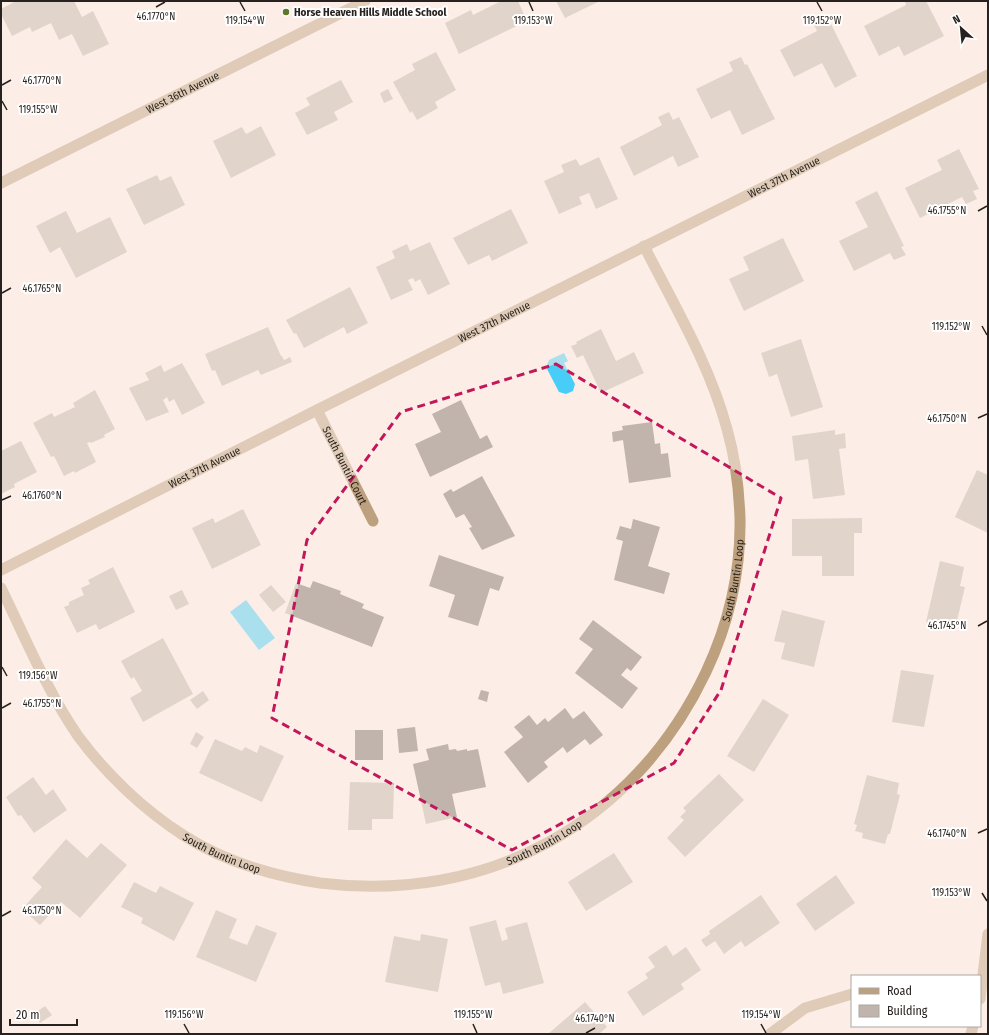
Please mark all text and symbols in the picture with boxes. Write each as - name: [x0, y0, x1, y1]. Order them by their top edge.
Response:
- place label: Horse Heaven Hills Middle School: [294, 6, 447, 19]
- marker: Horse Heaven Hills Middle School: [281, 7, 291, 17]
- north arrow: [941, 8, 981, 48]
- text: 46.1770°N: [137, 11, 175, 23]
- text: N: [951, 12, 963, 27]
- text: 119.154°W: [225, 15, 265, 27]
- text: 119.153°W: [514, 15, 553, 27]
- text: 119.152°W: [803, 15, 842, 27]
- street label: West 36th Avenue: [144, 69, 221, 116]
- text: 46.1770°N: [23, 75, 61, 87]
- text: 119.155°W: [19, 104, 58, 116]
- street label: West 37th Avenue: [746, 154, 822, 201]
- text: 46.1755°N: [928, 205, 966, 217]
- text: 46.1765°N: [23, 283, 61, 295]
- street label: West 37th Avenue: [456, 299, 532, 346]
- text: 119.152°W: [932, 321, 971, 333]
- text: 46.1750°N: [927, 413, 967, 425]
- street label: South Buntin Court: [319, 424, 370, 507]
- street label: West 37th Avenue: [166, 444, 243, 491]
- text: 46.1760°N: [22, 490, 62, 502]
- street label: South Buntin Loop: [720, 539, 747, 623]
- text: 46.1745°N: [928, 620, 966, 632]
- text: 119.156°W: [18, 670, 58, 682]
- text: 46.1755°N: [23, 698, 61, 710]
- street label: South Buntin Loop: [505, 817, 585, 868]
- text: 46.1740°N: [927, 828, 967, 840]
- street label: South Buntin Loop: [180, 831, 262, 876]
- text: 119.153°W: [932, 887, 971, 899]
- text: 46.1750°N: [22, 905, 62, 917]
- legend: [851, 975, 981, 1027]
- text: Road: [887, 984, 912, 998]
- scale bar: [10, 1001, 77, 1027]
- text: Building: [887, 1004, 928, 1018]
- text: 20 m: [16, 1008, 40, 1022]
- text: 119.156°W: [164, 1009, 204, 1021]
- text: 119.155°W: [454, 1009, 493, 1021]
- text: 119.154°W: [741, 1009, 781, 1021]
- text: 46.1740°N: [575, 1013, 615, 1025]

